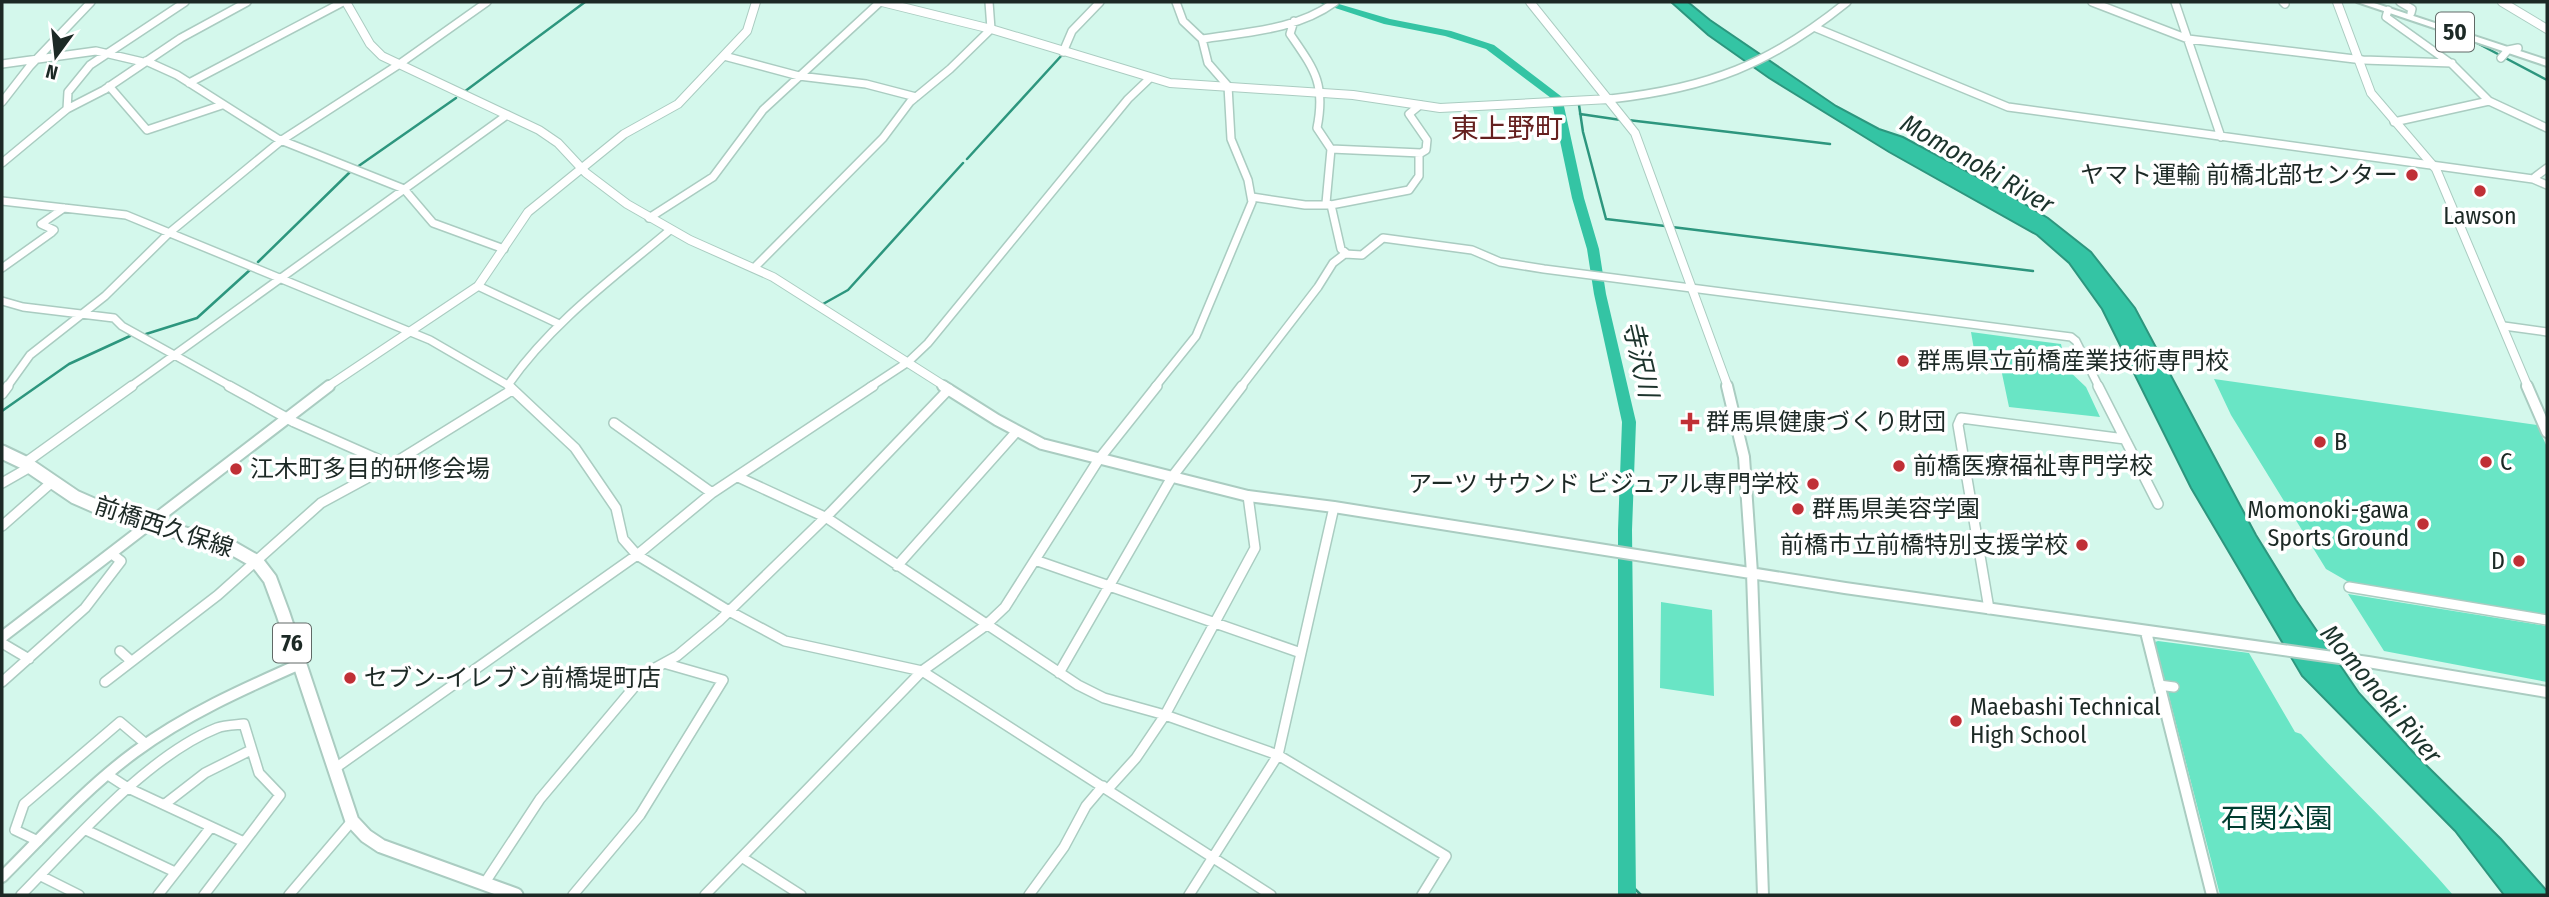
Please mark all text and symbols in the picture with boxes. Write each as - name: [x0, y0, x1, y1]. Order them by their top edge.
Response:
- road number: 50: [2436, 12, 2474, 52]
- north arrow: [21, 21, 91, 91]
- text: N: [43, 59, 60, 85]
- water label: Momonoki River: [1895, 108, 2060, 221]
- district label: 東上野町: [1451, 112, 1563, 145]
- place label: ヤマト運輸 前橋北部センター: [2080, 161, 2398, 189]
- marker: ヤマト運輸 前橋北部センター: [2404, 167, 2420, 183]
- marker: Lawson: [2472, 183, 2488, 199]
- place label: Lawson: [2443, 202, 2517, 230]
- water label: 寺沢川: [1616, 318, 1665, 403]
- place label: 群馬県立前橋産業技術専門校: [1917, 347, 2229, 375]
- marker: 群馬県立前橋産業技術専門校: [1895, 353, 1911, 369]
- place label: 群馬県健康づくり財団: [1706, 408, 1946, 436]
- marker: 群馬県健康づくり財団: [1680, 412, 1700, 432]
- place label: B: [2334, 428, 2347, 456]
- marker: B: [2312, 434, 2328, 450]
- place label: C: [2500, 448, 2512, 476]
- place label: 前橋医療福祉専門学校: [1913, 452, 2153, 480]
- marker: C: [2478, 454, 2494, 470]
- place label: 江木町多目的研修会場: [250, 455, 490, 483]
- marker: 前橋医療福祉専門学校: [1891, 458, 1907, 474]
- marker: 江木町多目的研修会場: [228, 461, 244, 477]
- place label: アーツ サウンド ビジュアル専門学校: [1408, 470, 1799, 498]
- marker: アーツ サウンド ビジュアル専門学校: [1805, 476, 1821, 492]
- street label: 前橋西久保線: [91, 491, 237, 563]
- place label: 群馬県美容学園: [1812, 495, 1980, 523]
- place label: Momonoki-gawa Sports Ground: [2247, 496, 2409, 552]
- marker: 群馬県美容学園: [1790, 501, 1806, 517]
- marker: Momonoki-gawa Sports Ground: [2415, 516, 2431, 532]
- place label: 前橋市立前橋特別支援学校: [1780, 531, 2068, 559]
- marker: 前橋市立前橋特別支援学校: [2074, 537, 2090, 553]
- place label: D: [2491, 547, 2505, 575]
- marker: D: [2511, 553, 2527, 569]
- water label: Momonoki River: [2314, 618, 2449, 770]
- road number: 76: [273, 624, 311, 663]
- place label: セブン-イレブン前橋堤町店: [364, 664, 661, 692]
- marker: セブン-イレブン前橋堤町店: [342, 670, 358, 686]
- place label: Maebashi Technical High School: [1970, 693, 2161, 749]
- marker: Maebashi Technical High School: [1948, 713, 1964, 729]
- park label: 石関公園: [2221, 802, 2333, 835]

